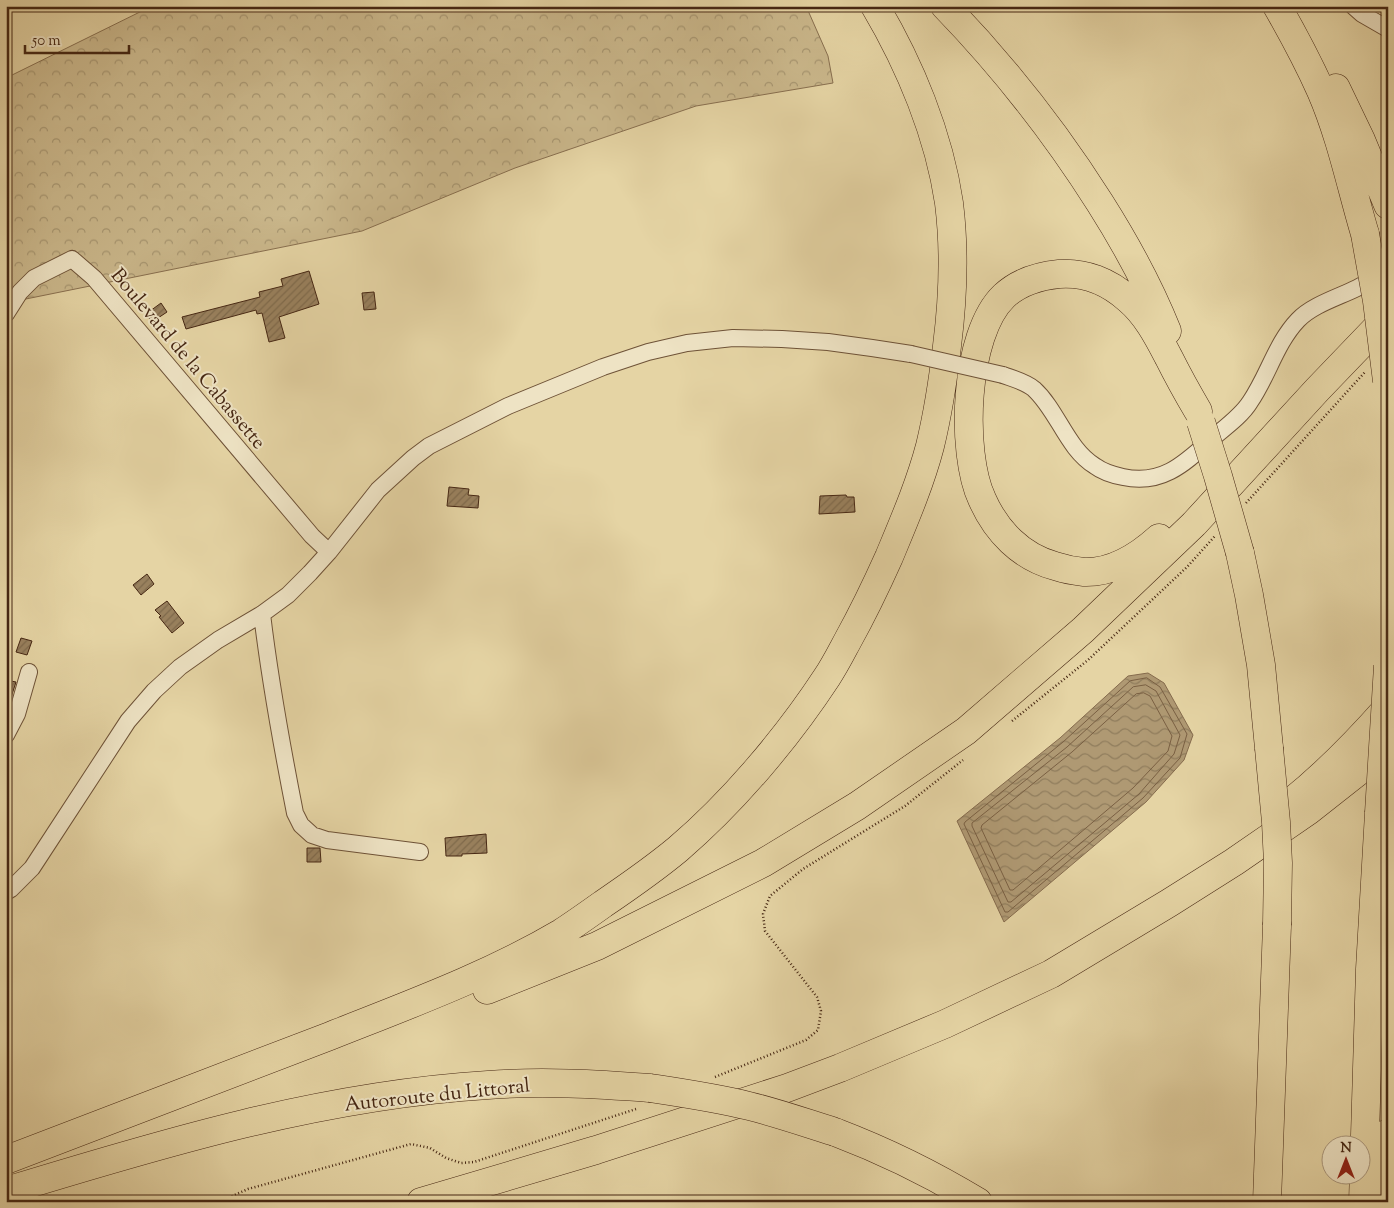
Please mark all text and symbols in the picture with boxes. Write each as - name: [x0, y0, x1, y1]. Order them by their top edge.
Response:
- scale bar: [25, 22, 129, 54]
- text: 50 m: [31, 31, 61, 52]
- street label: Boulevard de la Cabassette: [102, 263, 272, 456]
- street label: Autoroute du Littoral: [343, 1072, 532, 1121]
- north arrow: [1322, 1136, 1372, 1186]
- text: N: [1340, 1139, 1352, 1159]

